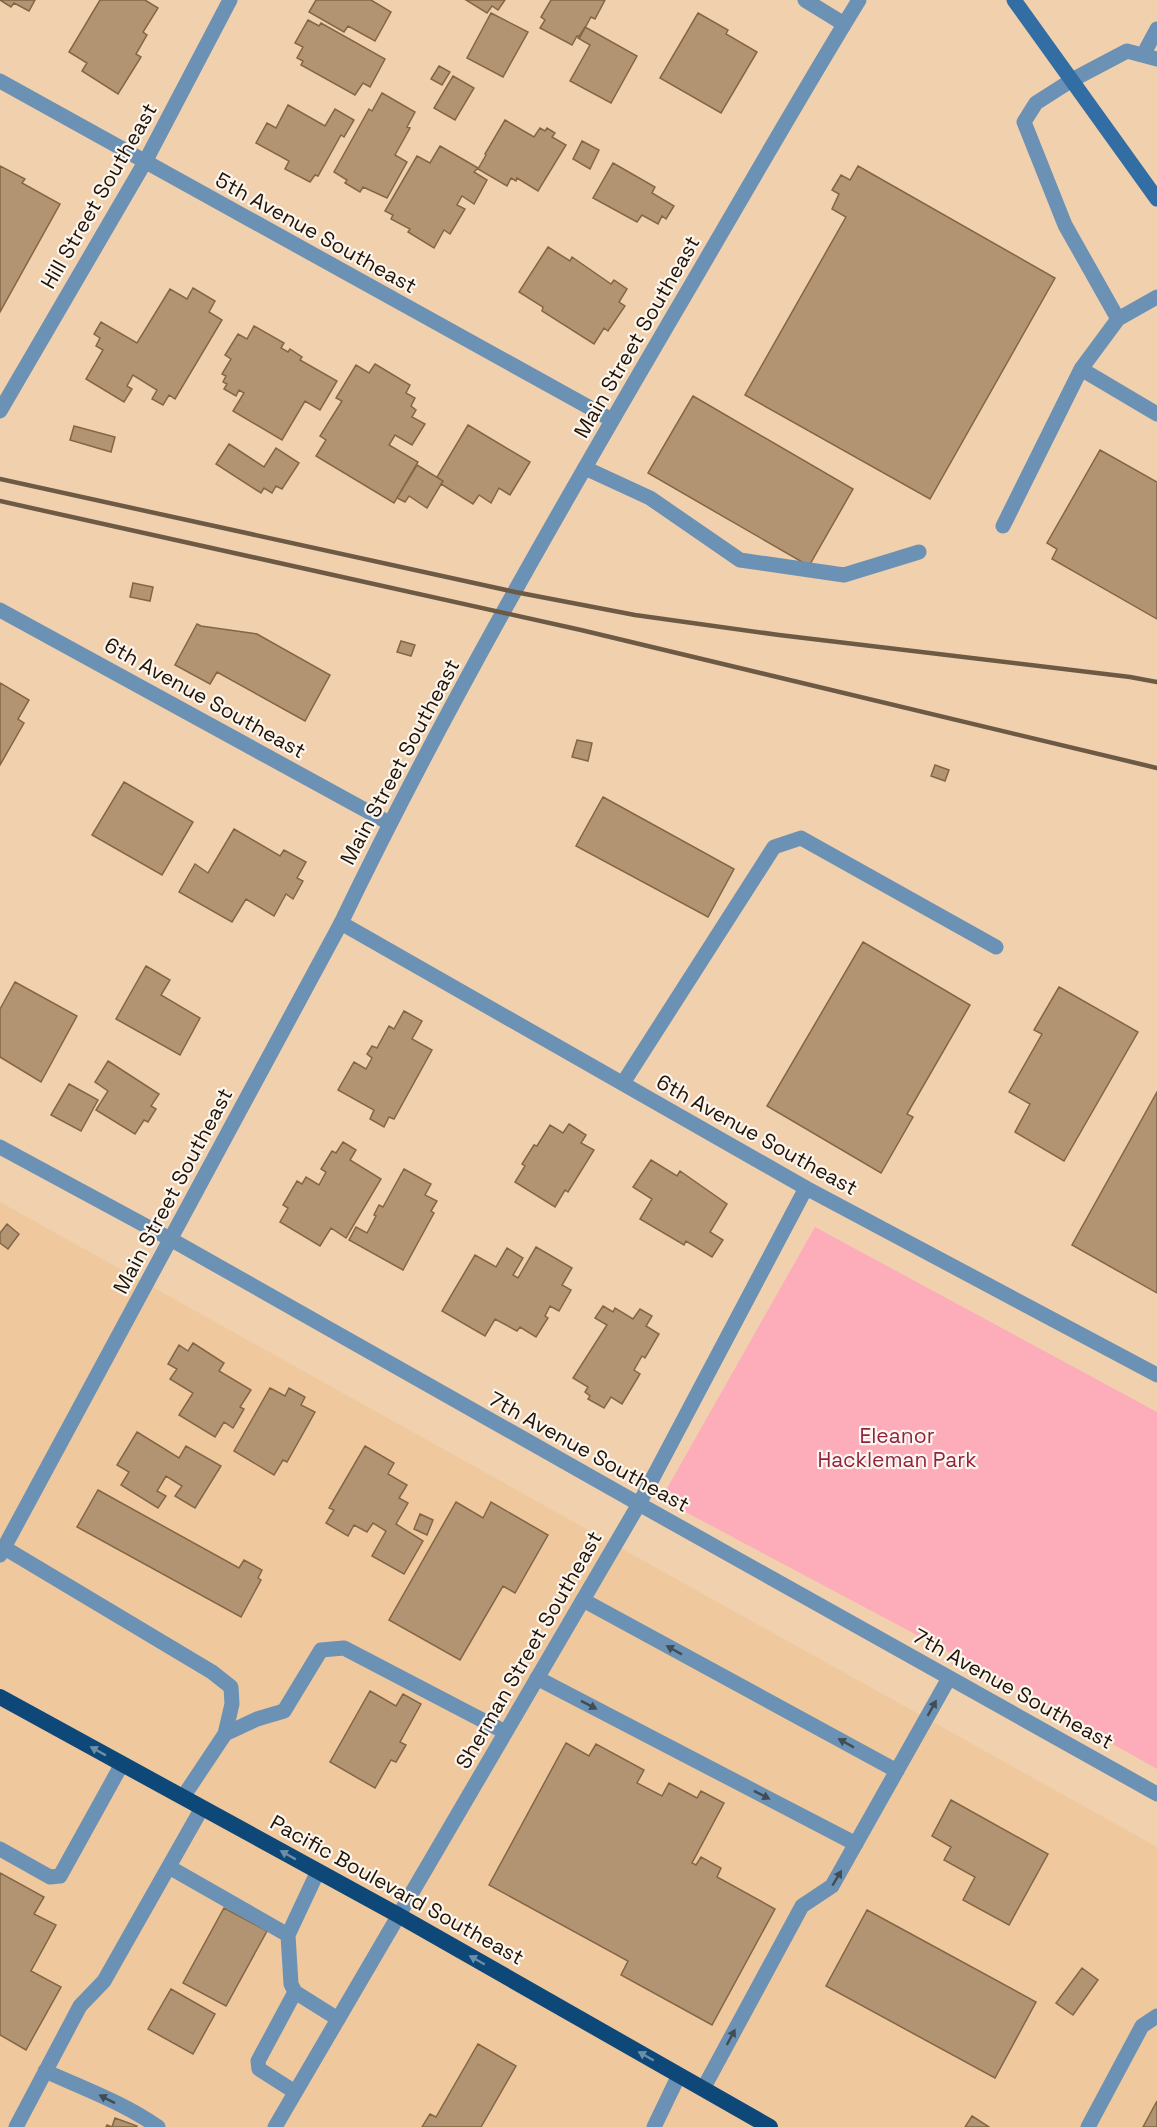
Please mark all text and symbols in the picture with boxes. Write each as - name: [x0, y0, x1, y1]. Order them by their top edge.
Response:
- street label: Hill Street Southeast: [34, 98, 163, 294]
- street label: 5th Avenue Southeast: [211, 166, 422, 299]
- street label: Main Street Southeast: [568, 231, 706, 443]
- street label: 6th Avenue Southeast: [100, 631, 311, 764]
- street label: Main Street Southeast: [334, 654, 465, 869]
- street label: 6th Avenue Southeast: [652, 1068, 863, 1201]
- street label: Main Street Southeast: [107, 1083, 238, 1298]
- street label: 7th Avenue Southeast: [484, 1385, 694, 1518]
- park label: Eleanor Hackleman Park: [817, 1422, 977, 1473]
- street label: Sherman Street Southeast: [449, 1526, 608, 1774]
- street label: 7th Avenue Southeast: [908, 1622, 1118, 1755]
- one-way arrow: [666, 1645, 683, 1655]
- one-way arrow: [927, 1699, 937, 1716]
- one-way arrow: [580, 1700, 598, 1710]
- one-way arrow: [837, 1738, 854, 1748]
- one-way arrow: [90, 1746, 107, 1756]
- one-way arrow: [753, 1790, 771, 1800]
- street label: Pacific Boulevard Southeast: [266, 1808, 529, 1971]
- one-way arrow: [279, 1850, 296, 1860]
- one-way arrow: [832, 1869, 842, 1886]
- one-way arrow: [468, 1955, 485, 1965]
- one-way arrow: [726, 2029, 736, 2046]
- one-way arrow: [637, 2051, 654, 2061]
- one-way arrow: [98, 2094, 115, 2104]

